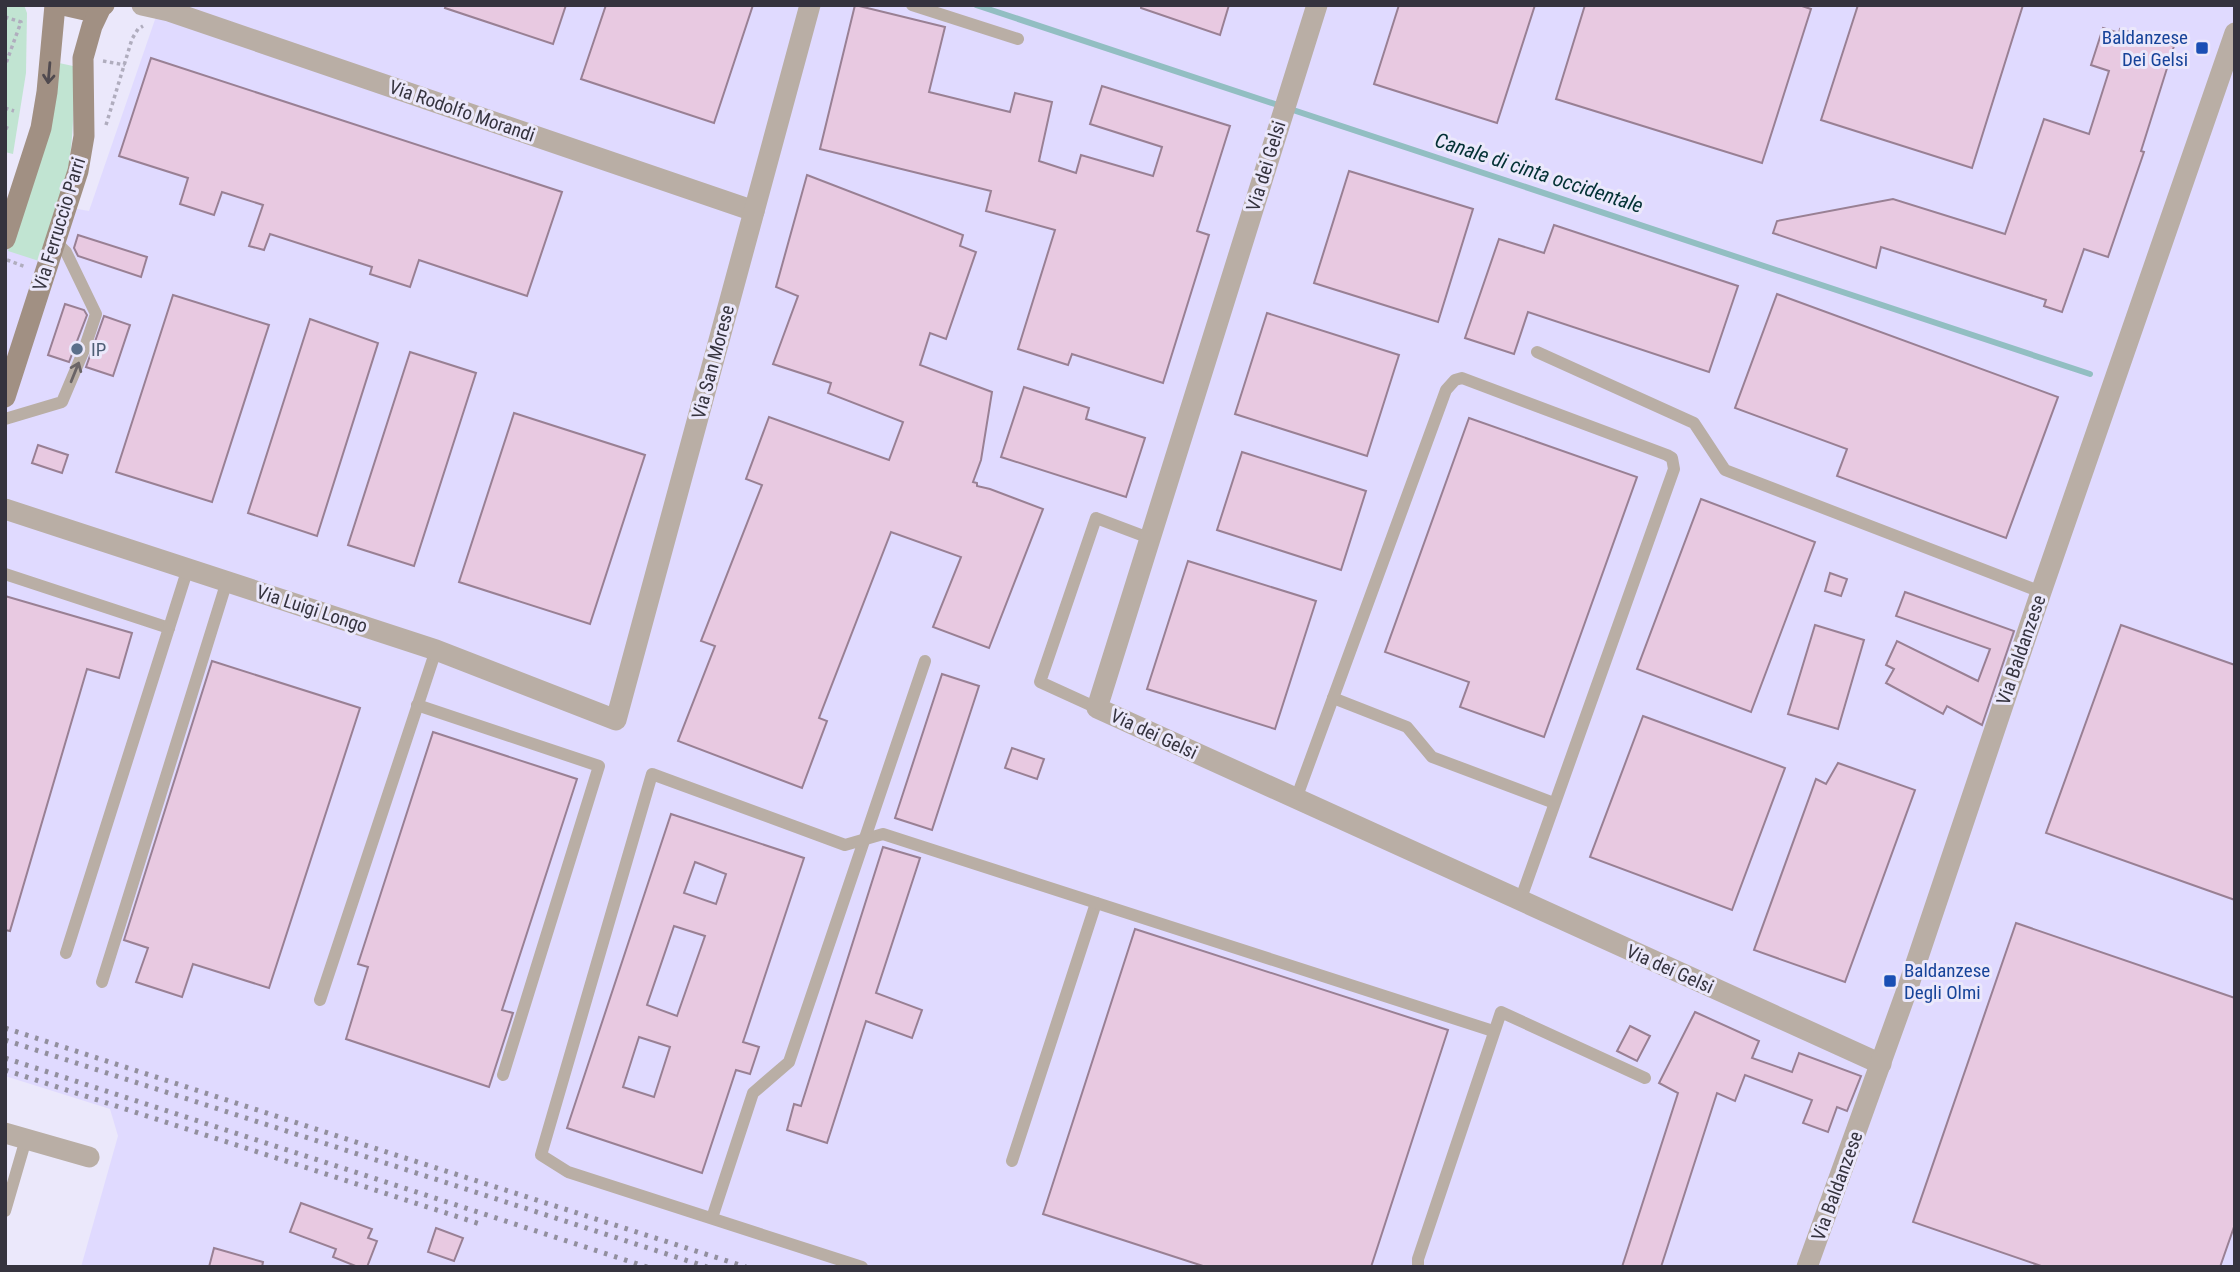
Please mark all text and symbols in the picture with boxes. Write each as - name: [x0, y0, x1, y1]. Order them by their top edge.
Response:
- place label: Baldanzese Dei Gelsi: [2102, 26, 2188, 71]
- marker: Baldanzese Dei Gelsi: [2194, 40, 2210, 56]
- one-way arrow: [42, 61, 55, 84]
- street label: Via Rodolfo Morandi: [386, 75, 538, 147]
- street label: Via dei Gelsi: [1241, 118, 1291, 214]
- water label: Canale di cinta occidentale: [1432, 128, 1646, 218]
- street label: Via Ferruccio Parri: [28, 154, 90, 294]
- street label: Via San Morese: [687, 302, 739, 421]
- place label: IP: [91, 338, 106, 361]
- marker: IP: [69, 341, 85, 357]
- one-way arrow: [69, 362, 82, 383]
- street label: Via Luigi Longo: [254, 580, 370, 638]
- street label: Via Baldanzese: [1991, 592, 2051, 708]
- street label: Via dei Gelsi: [1107, 704, 1201, 764]
- street label: Via dei Gelsi: [1623, 940, 1717, 998]
- place label: Baldanzese Degli Olmi: [1904, 959, 1990, 1004]
- marker: Baldanzese Degli Olmi: [1882, 973, 1898, 989]
- street label: Via Baldanzese: [1807, 1128, 1867, 1244]

